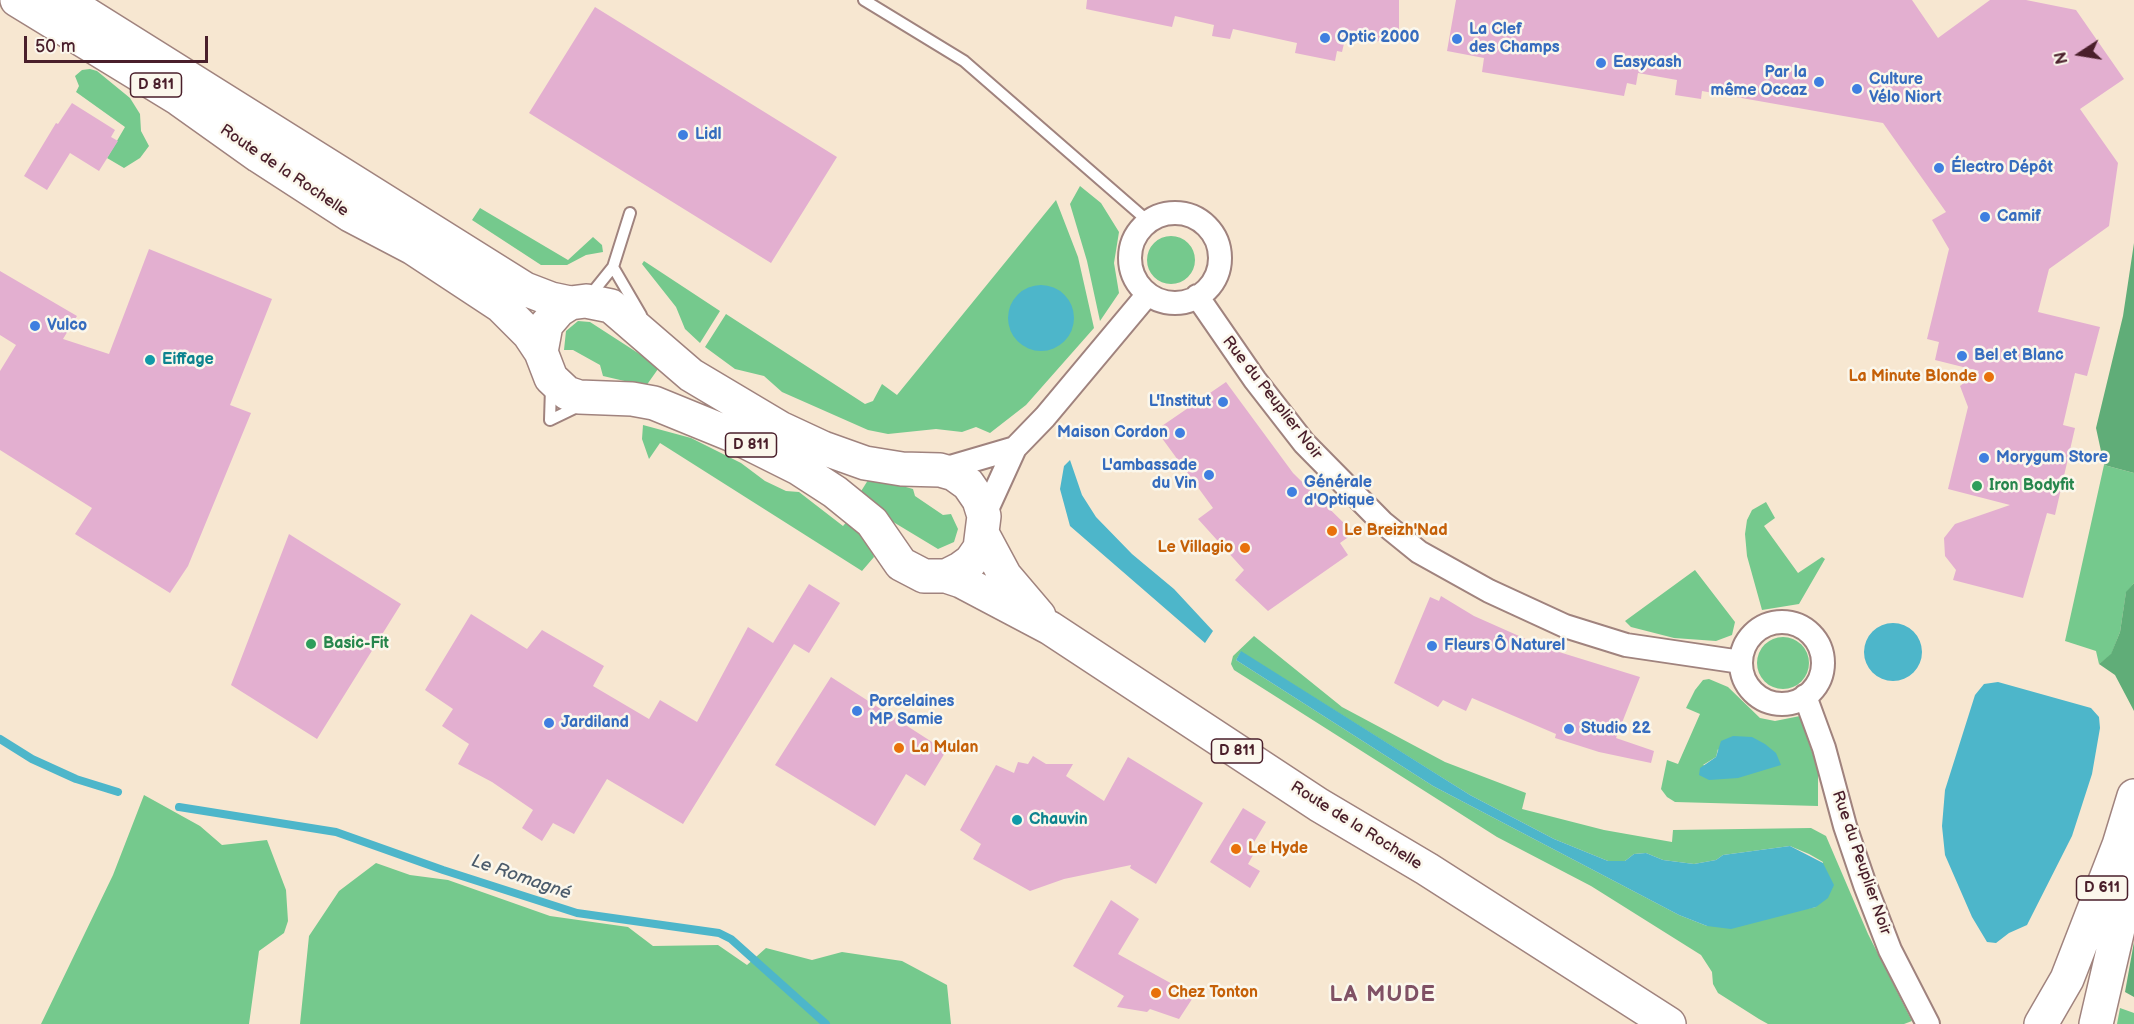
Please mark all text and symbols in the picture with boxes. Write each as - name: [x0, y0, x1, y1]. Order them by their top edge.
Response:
- place label: La Clef des Champs: [1469, 20, 1560, 58]
- scale bar: [27, 24, 212, 62]
- north arrow: [2050, 24, 2110, 84]
- place label: Optic 2000: [1337, 28, 1419, 48]
- marker: Optic 2000: [1318, 31, 1332, 45]
- marker: La Clef des Champs: [1450, 32, 1464, 46]
- text: 50 m: [35, 36, 76, 57]
- text: N: [2051, 50, 2072, 66]
- place label: Easycash: [1613, 53, 1682, 73]
- marker: Easycash: [1594, 56, 1608, 70]
- place label: Par la même Occaz: [1711, 63, 1807, 101]
- place label: Culture Vélo Niort: [1869, 70, 1942, 108]
- road number: D 811: [130, 73, 182, 97]
- marker: Par la même Occaz: [1812, 75, 1826, 89]
- marker: Culture Vélo Niort: [1850, 82, 1864, 96]
- street label: Route de la Rochelle: [216, 121, 352, 221]
- place label: Lidl: [695, 125, 721, 145]
- marker: Lidl: [676, 128, 690, 142]
- place label: Électro Dépôt: [1951, 158, 2053, 178]
- marker: Électro Dépôt: [1932, 161, 1946, 175]
- place label: Camif: [1997, 207, 2041, 227]
- marker: Camif: [1978, 210, 1992, 224]
- place label: Vulco: [47, 316, 87, 336]
- marker: Vulco: [28, 319, 42, 333]
- street label: Rue du Peuplier Noir: [1218, 333, 1326, 463]
- place label: Bel et Blanc: [1974, 346, 2064, 366]
- marker: Bel et Blanc: [1955, 349, 1969, 363]
- place label: Eiffage: [162, 350, 214, 370]
- marker: Eiffage: [143, 353, 157, 367]
- place label: La Minute Blonde: [1848, 367, 1977, 387]
- marker: La Minute Blonde: [1982, 370, 1996, 384]
- place label: L'Institut: [1149, 392, 1211, 412]
- marker: L'Institut: [1216, 395, 1230, 409]
- place label: Maison Cordon: [1057, 423, 1168, 443]
- marker: Maison Cordon: [1173, 426, 1187, 440]
- road number: D 811: [726, 433, 777, 457]
- place label: Morygum Store: [1996, 448, 2108, 468]
- marker: Morygum Store: [1977, 451, 1991, 465]
- place label: L'ambassade du Vin: [1102, 456, 1197, 494]
- marker: L'ambassade du Vin: [1202, 468, 1216, 482]
- place label: Générale d'Optique: [1304, 473, 1374, 511]
- place label: Iron Bodyfit: [1989, 476, 2074, 496]
- marker: Iron Bodyfit: [1970, 479, 1984, 493]
- marker: Générale d'Optique: [1285, 485, 1299, 499]
- place label: Le Breizh'Nad: [1344, 521, 1448, 541]
- marker: Le Breizh'Nad: [1325, 524, 1339, 538]
- place label: Le Villagio: [1158, 538, 1233, 558]
- marker: Le Villagio: [1238, 541, 1252, 555]
- place label: Basic-Fit: [323, 634, 389, 654]
- place label: Fleurs Ô Naturel: [1444, 636, 1565, 656]
- marker: Basic-Fit: [304, 637, 318, 651]
- marker: Fleurs Ô Naturel: [1425, 639, 1439, 653]
- place label: Porcelaines MP Samie: [869, 692, 954, 730]
- marker: Porcelaines MP Samie: [850, 704, 864, 718]
- place label: Jardiland: [561, 713, 629, 733]
- marker: Jardiland: [542, 716, 556, 730]
- place label: Studio 22: [1581, 719, 1651, 739]
- marker: Studio 22: [1562, 722, 1576, 736]
- place label: La Mulan: [911, 738, 978, 758]
- road number: D 811: [1212, 739, 1262, 763]
- marker: La Mulan: [892, 741, 906, 755]
- street label: Route de la Rochelle: [1287, 778, 1425, 874]
- street label: Rue du Peuplier Noir: [1827, 788, 1895, 938]
- place label: Chauvin: [1029, 810, 1088, 830]
- marker: Chauvin: [1010, 813, 1024, 827]
- place label: Le Hyde: [1248, 839, 1308, 859]
- marker: Le Hyde: [1229, 842, 1243, 856]
- water label: Le Romagné: [468, 851, 574, 905]
- road number: D 611: [2076, 876, 2128, 900]
- district label: LA MUDE: [1330, 982, 1436, 1008]
- place label: Chez Tonton: [1168, 983, 1258, 1003]
- marker: Chez Tonton: [1149, 986, 1163, 1000]

